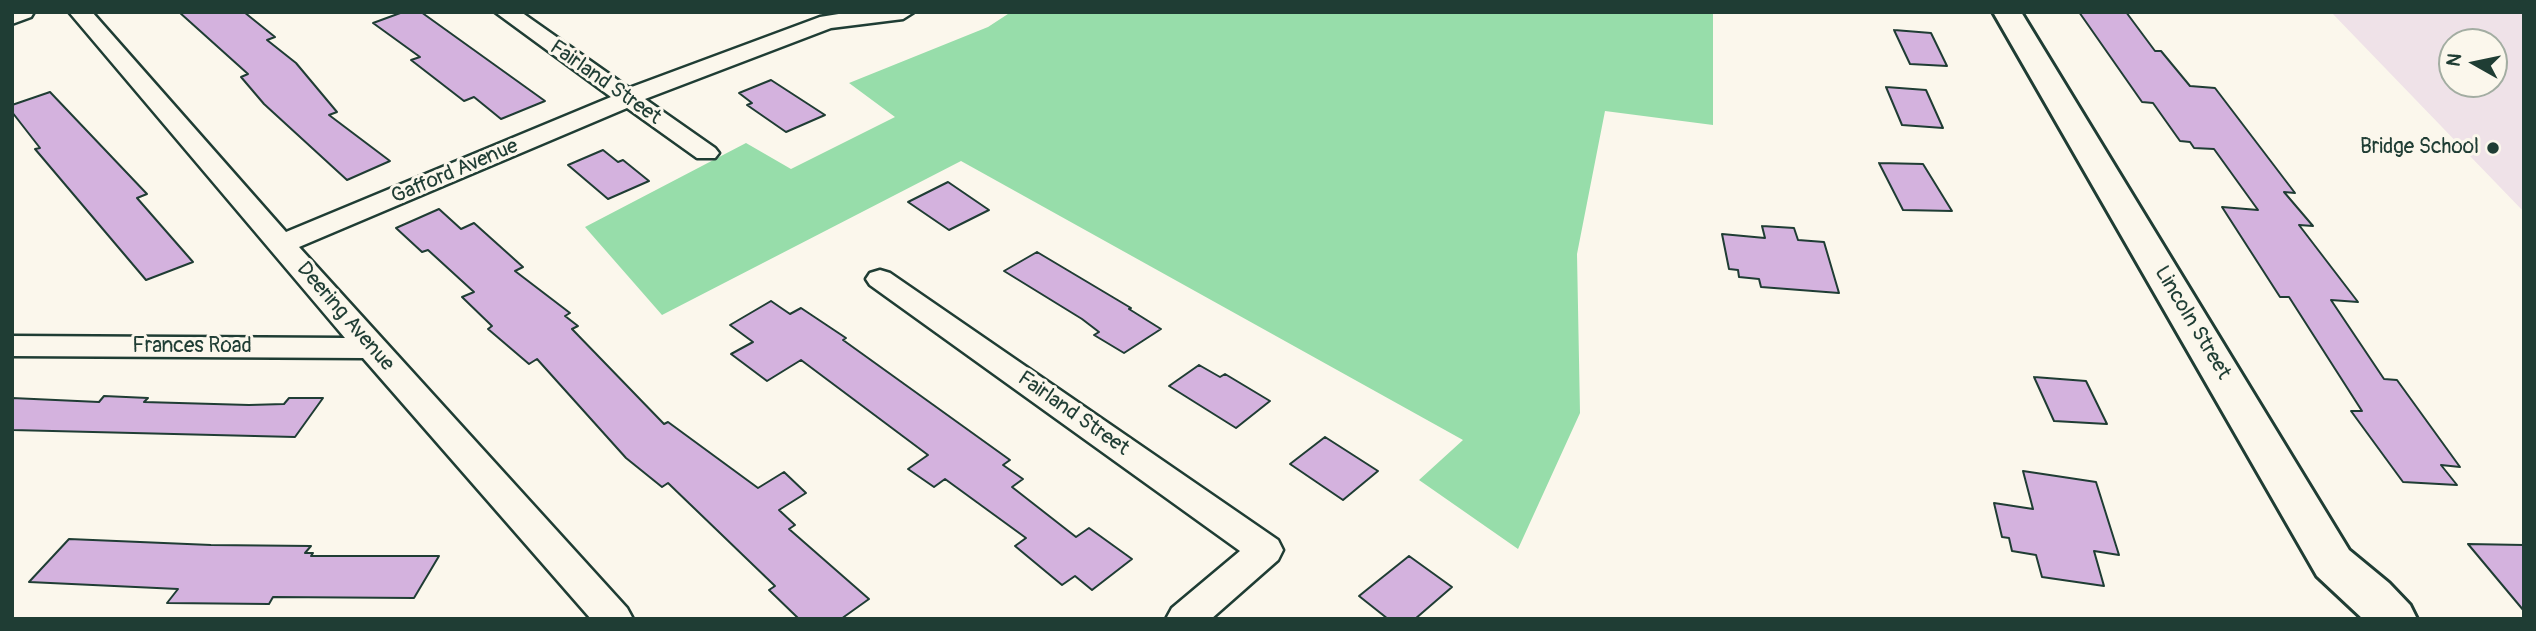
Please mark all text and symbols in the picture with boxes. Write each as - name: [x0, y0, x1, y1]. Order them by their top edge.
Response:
- north arrow: [2438, 28, 2508, 98]
- street label: Fairland Street: [544, 35, 666, 131]
- text: N: [2441, 52, 2467, 68]
- street label: Gafford Avenue: [388, 134, 522, 210]
- place label: Bridge School: [2360, 135, 2479, 161]
- marker: Bridge School: [2485, 140, 2501, 156]
- street label: Deering Avenue: [291, 257, 399, 377]
- street label: Lincoln Street: [2148, 262, 2236, 384]
- street label: Frances Road: [132, 334, 252, 360]
- street label: Fairland Street: [1012, 366, 1134, 462]

